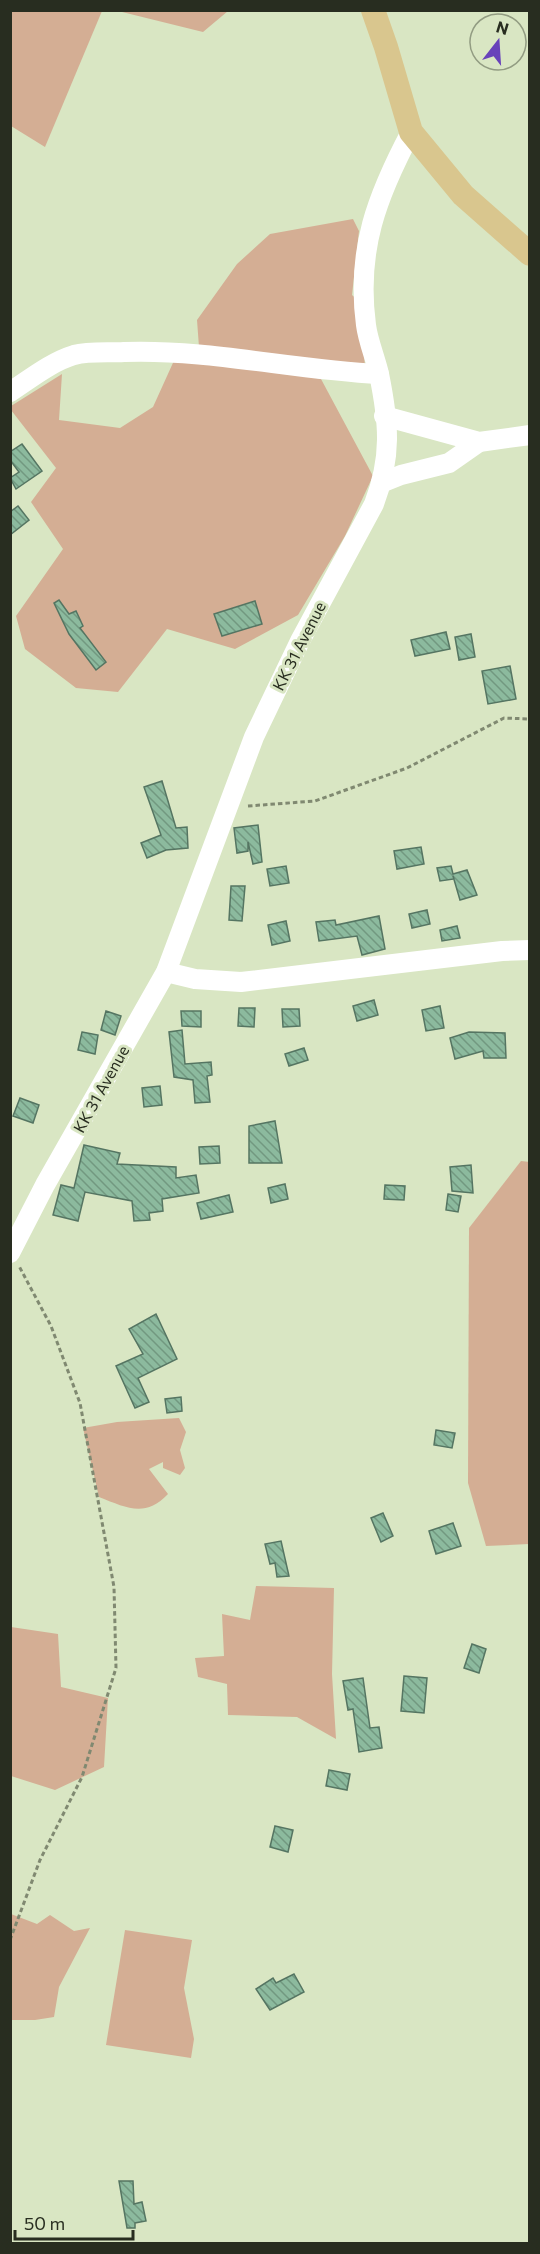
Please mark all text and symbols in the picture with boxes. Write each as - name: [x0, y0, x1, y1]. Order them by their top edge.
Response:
- north arrow: [468, 12, 528, 72]
- text: N: [494, 16, 511, 38]
- street label: KK 31 Avenue: [268, 598, 329, 693]
- street label: KK 31 Avenue: [69, 1042, 132, 1136]
- scale bar: [15, 2203, 134, 2241]
- text: 50 m: [24, 2212, 65, 2234]

